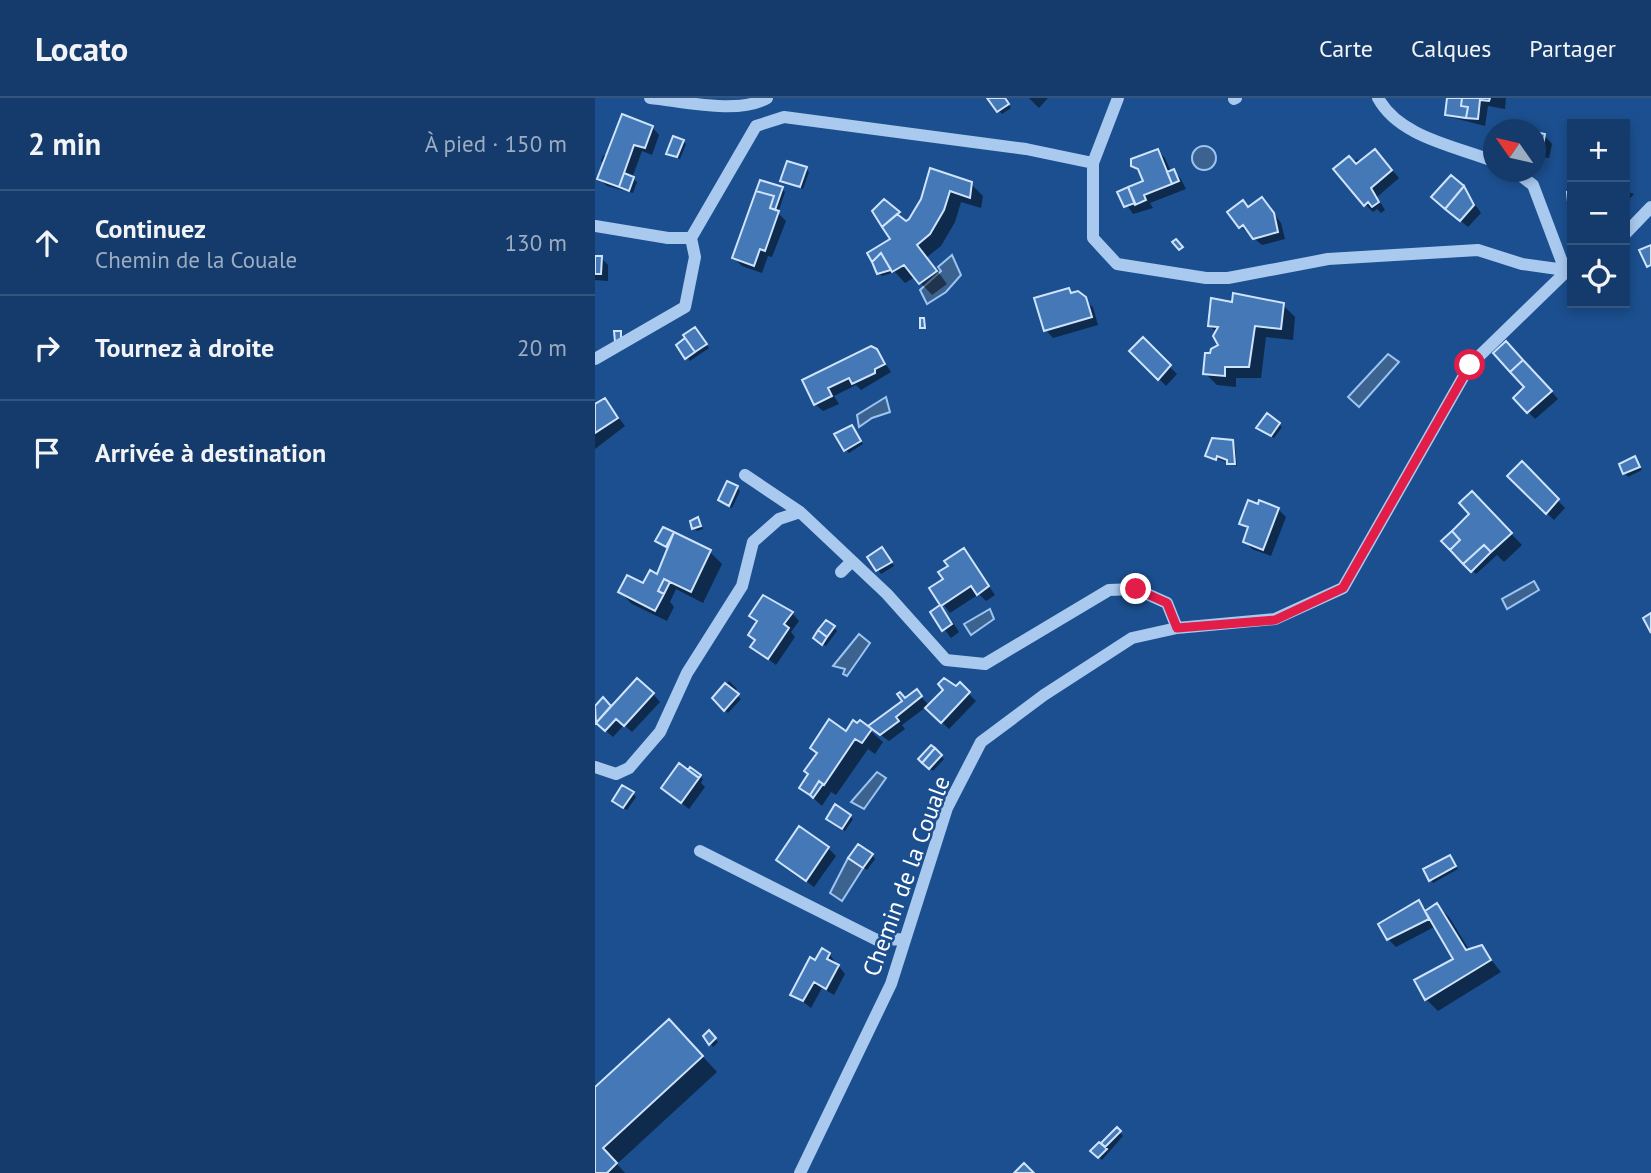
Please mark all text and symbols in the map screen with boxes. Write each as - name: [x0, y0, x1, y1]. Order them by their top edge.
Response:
- text: Locato: [35, 27, 128, 70]
- text: Carte: [1319, 33, 1373, 64]
- text: Calques: [1411, 33, 1491, 64]
- text: Partager: [1529, 33, 1616, 64]
- north arrow: [1483, 119, 1546, 182]
- map controls: [1567, 119, 1630, 308]
- button: +: [1567, 119, 1630, 182]
- text: 2 min: [28, 124, 101, 163]
- text: À pied · 150 m: [425, 129, 567, 158]
- button: −: [1567, 182, 1630, 245]
- text: Continuez: [95, 212, 206, 245]
- icon: ahead: [28, 224, 66, 262]
- text: 130 m: [505, 228, 567, 257]
- text: Chemin de la Couale: [95, 245, 297, 274]
- button: locate: [1567, 245, 1630, 308]
- icon: right: [28, 329, 66, 367]
- text: Tournez à droite: [95, 331, 274, 364]
- text: 20 m: [517, 333, 567, 362]
- route start: [1454, 349, 1485, 380]
- icon: arrive: [28, 434, 66, 472]
- text: Arrivée à destination: [95, 436, 326, 469]
- route end: [1120, 573, 1151, 604]
- street label: Chemin de la Couale: [855, 772, 957, 980]

